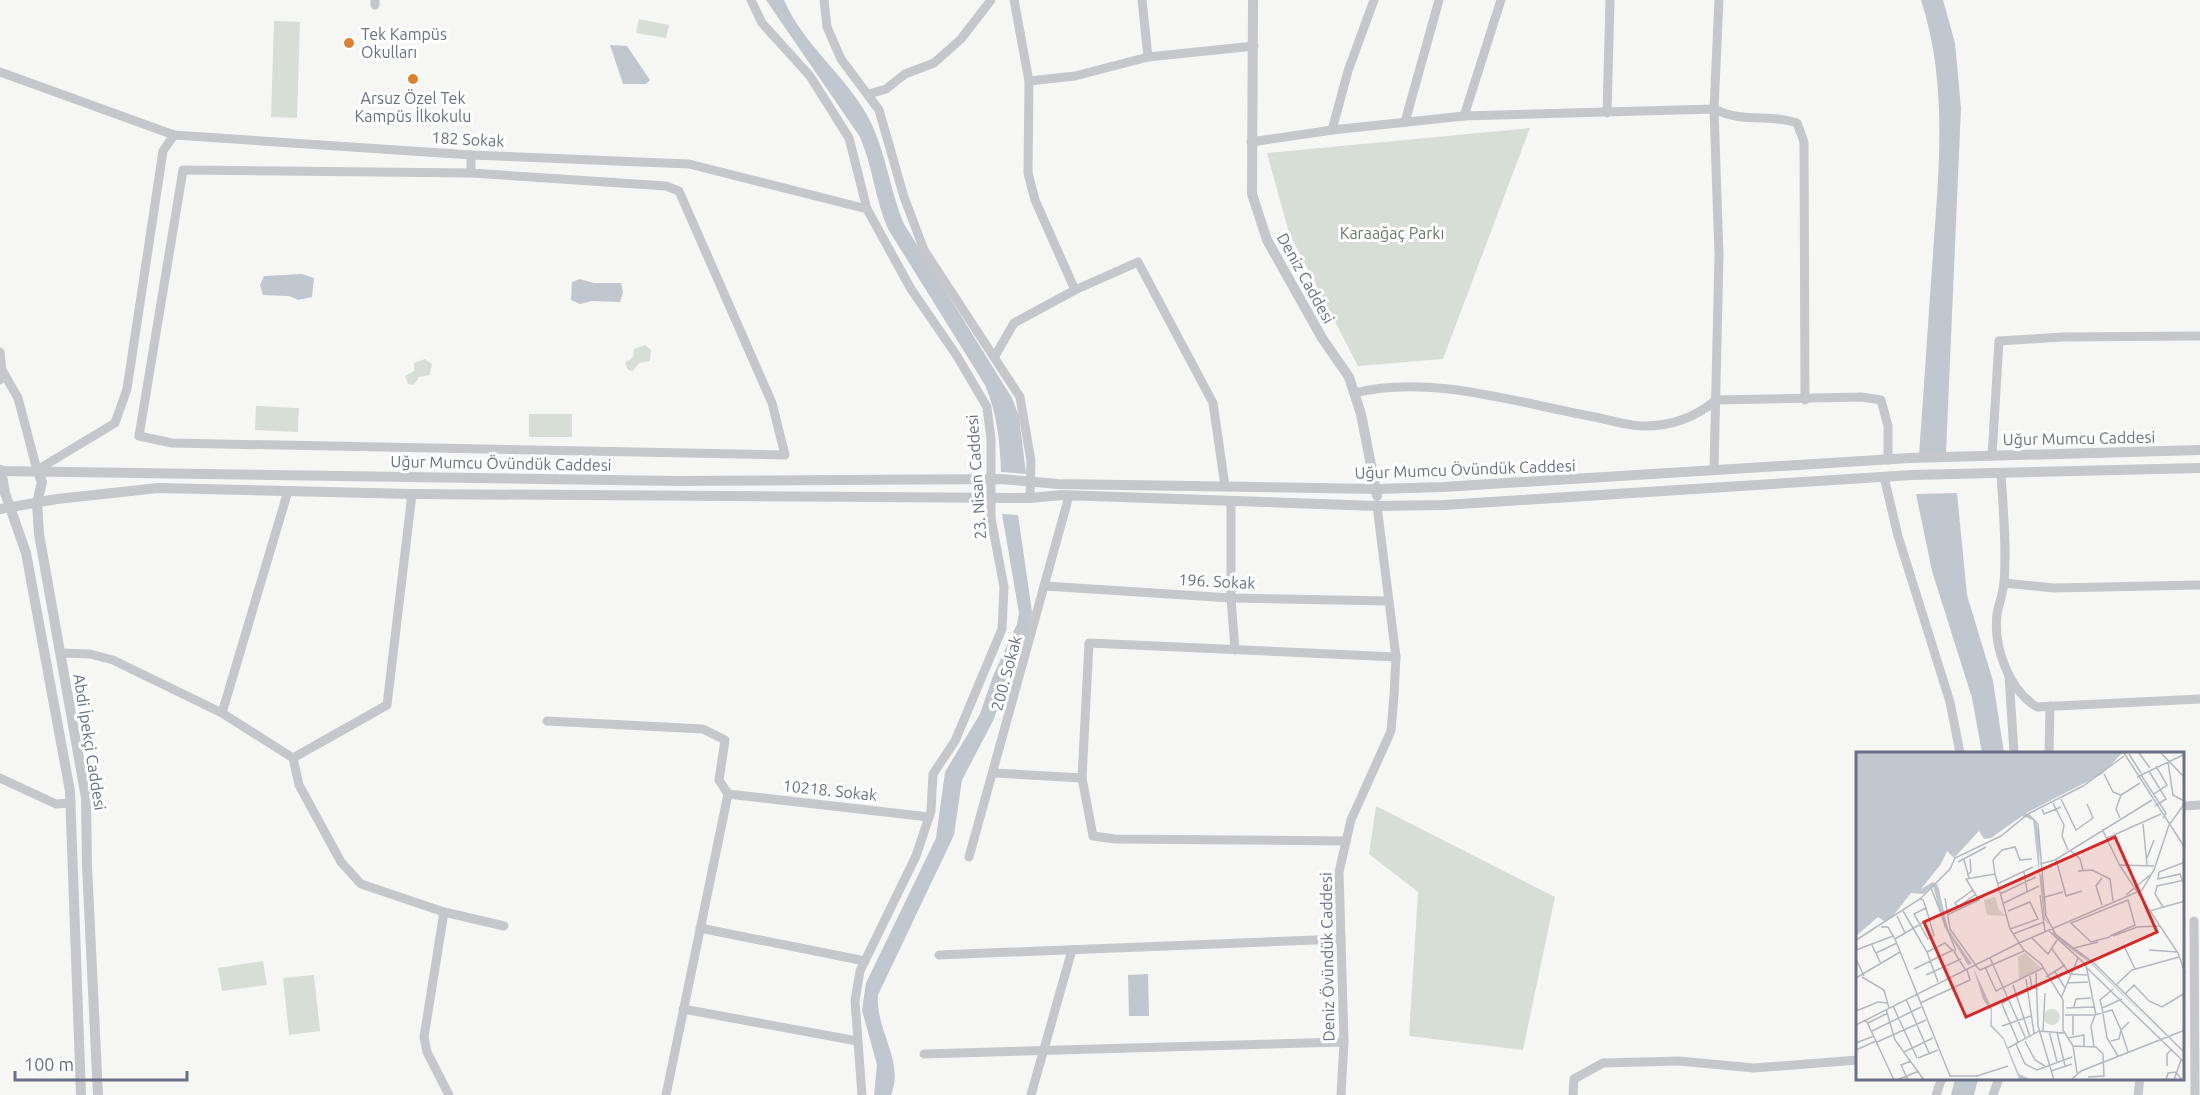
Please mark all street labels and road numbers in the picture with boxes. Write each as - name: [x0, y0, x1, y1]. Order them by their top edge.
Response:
- street label: 182 Sokak: [431, 128, 505, 150]
- street label: Deniz Caddesi: [1274, 230, 1338, 326]
- street label: 23. Nisan Caddesi: [963, 414, 989, 540]
- street label: Uğur Mumcu Caddesi: [2003, 428, 2155, 448]
- street label: Uğur Mumcu Övündük Caddesi: [390, 452, 612, 474]
- street label: Uğur Mumcu Övündük Caddesi: [1354, 456, 1576, 482]
- street label: 196. Sokak: [1178, 570, 1256, 592]
- street label: 200. Sokak: [987, 634, 1025, 712]
- street label: Abdi İpekçi Caddesi: [70, 672, 110, 812]
- street label: 10218. Sokak: [782, 776, 878, 804]
- street label: Deniz Övündük Caddesi: [1317, 872, 1337, 1042]

